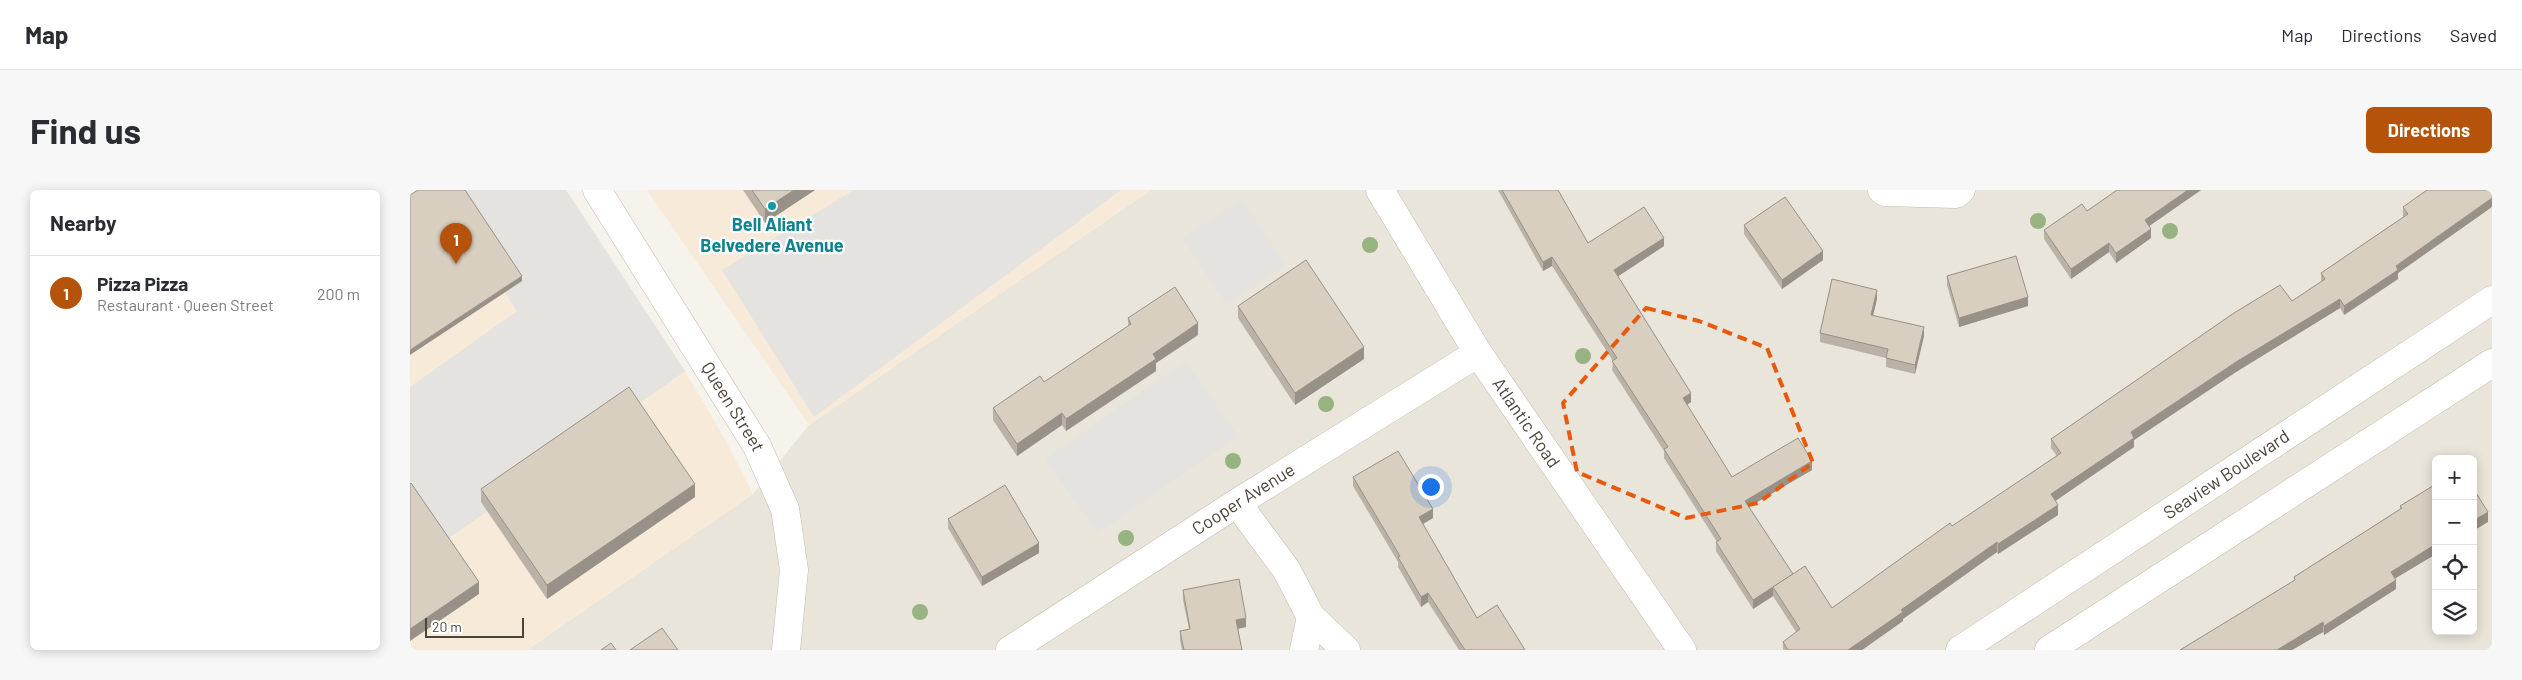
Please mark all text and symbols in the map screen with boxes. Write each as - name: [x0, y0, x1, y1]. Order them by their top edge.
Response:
- text: Map: [25, 20, 68, 49]
- text: Map: [2281, 24, 2313, 46]
- text: Directions: [2341, 24, 2422, 46]
- text: Saved: [2450, 24, 2497, 46]
- button: Directions: [2366, 107, 2492, 153]
- text: Find us: [30, 109, 141, 151]
- marker: Bell Aliant Belvedere Avenue: [766, 200, 778, 212]
- text: Nearby: [50, 210, 116, 235]
- place label: Bell Aliant Belvedere Avenue: [700, 213, 844, 256]
- pin: 1: [440, 223, 472, 264]
- text: Pizza Pizza: [97, 272, 188, 295]
- text: 1: [63, 284, 69, 303]
- text: 200 m: [317, 284, 360, 303]
- text: Restaurant · Queen Street: [97, 295, 274, 314]
- street label: Queen Street: [697, 358, 770, 455]
- street label: Atlantic Road: [1488, 373, 1565, 472]
- street label: Seaview Boulevard: [2159, 424, 2293, 523]
- map controls: [2432, 455, 2477, 635]
- button: +: [2432, 455, 2477, 500]
- street label: Cooper Avenue: [1188, 458, 1299, 539]
- your location: [1418, 474, 1444, 500]
- button: −: [2432, 500, 2477, 545]
- button: locate: [2432, 545, 2477, 590]
- button: layers: [2432, 590, 2477, 635]
- scale bar: [425, 615, 524, 638]
- text: 20 m: [432, 618, 462, 635]

